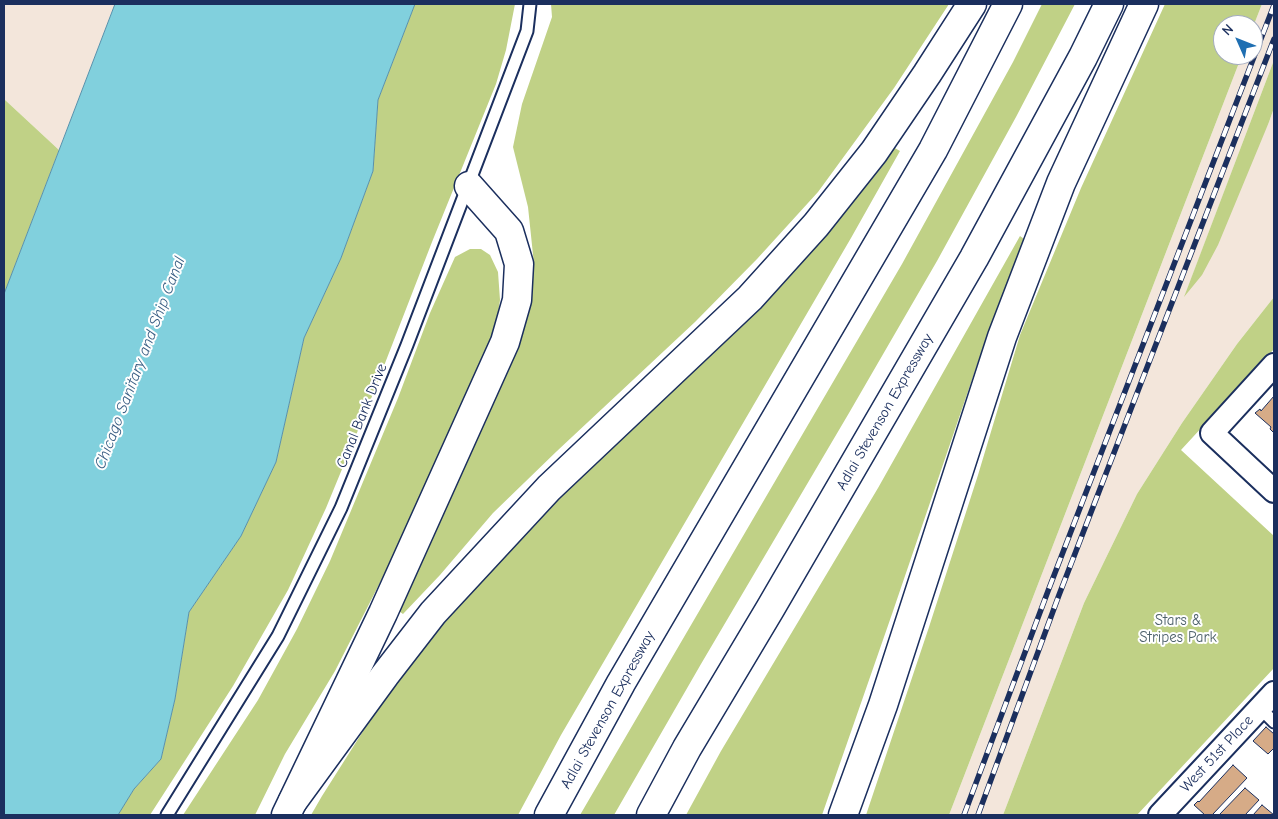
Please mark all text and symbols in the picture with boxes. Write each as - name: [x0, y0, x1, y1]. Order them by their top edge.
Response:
- north arrow: [1213, 15, 1263, 65]
- text: N: [1218, 21, 1237, 39]
- water label: Chicago Sanitary and Ship Canal: [91, 254, 189, 472]
- street label: Adlai Stevenson Expressway: [833, 330, 937, 494]
- street label: Canal Bank Drive: [333, 361, 391, 471]
- park label: Stars & Stripes Park: [1139, 612, 1217, 647]
- street label: Adlai Stevenson Expressway: [557, 628, 659, 792]
- street label: West 51st Place: [1177, 712, 1257, 796]

